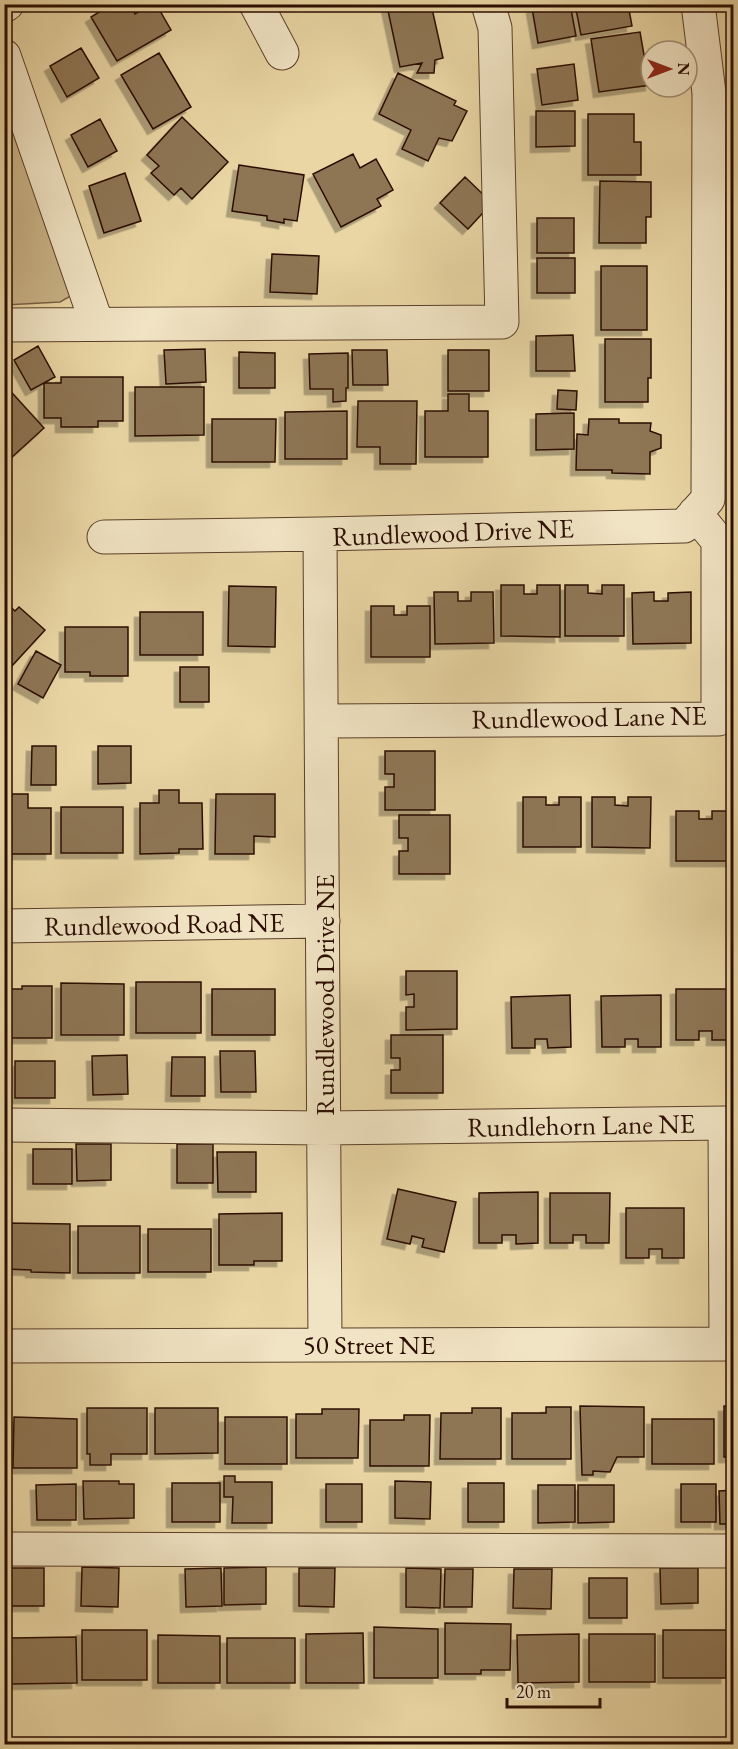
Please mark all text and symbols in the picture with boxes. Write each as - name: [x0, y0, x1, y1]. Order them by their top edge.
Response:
- north arrow: [639, 39, 699, 99]
- text: N: [673, 63, 694, 76]
- street label: Rundlewood Drive NE: [332, 510, 574, 554]
- street label: Rundlewood Lane NE: [471, 697, 707, 737]
- street label: Rundlewood Drive NE: [307, 874, 342, 1116]
- street label: Rundlewood Road NE: [43, 904, 285, 944]
- street label: Rundlehorn Lane NE: [467, 1106, 695, 1144]
- street label: 50 Street NE: [303, 1327, 435, 1362]
- scale bar: [507, 1671, 600, 1709]
- text: 20 m: [516, 1680, 551, 1703]

